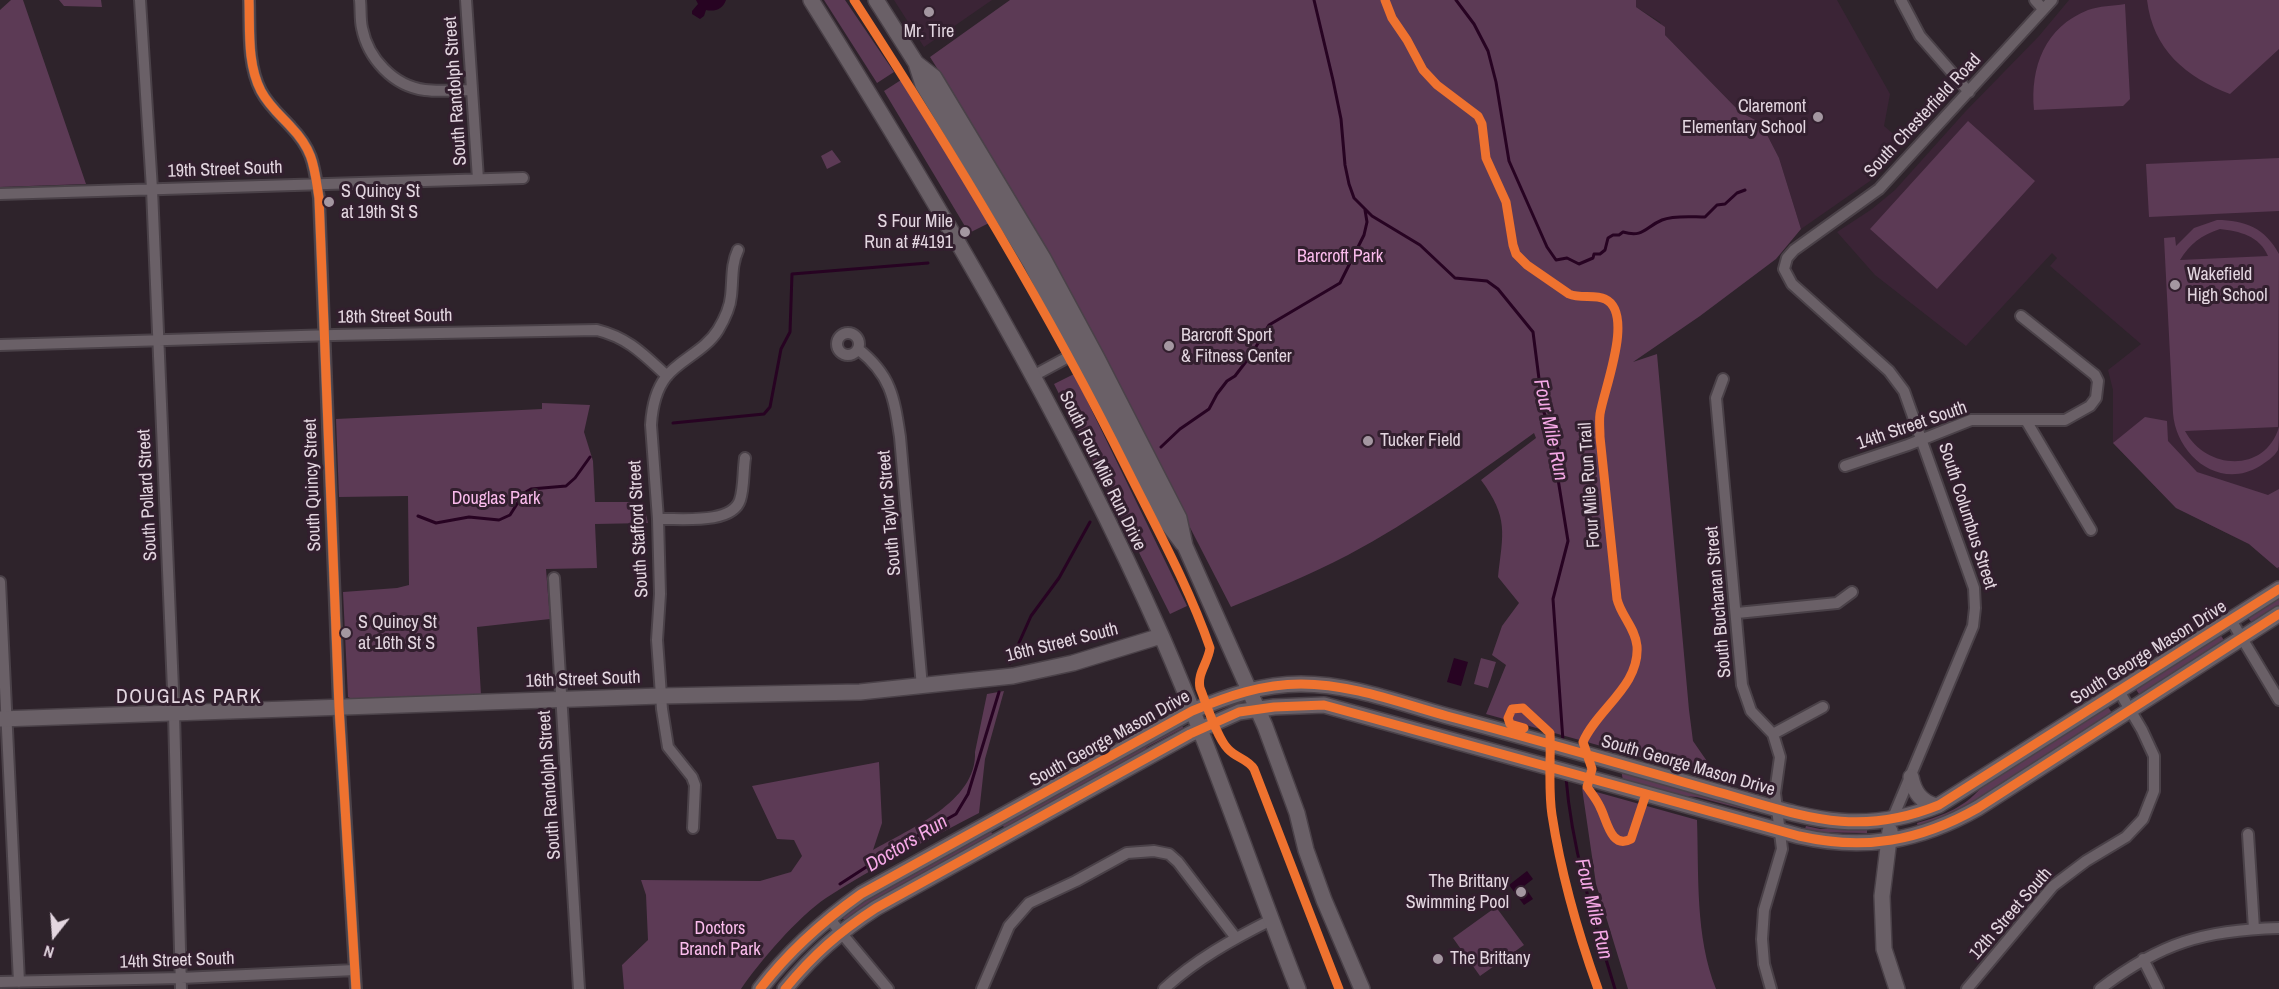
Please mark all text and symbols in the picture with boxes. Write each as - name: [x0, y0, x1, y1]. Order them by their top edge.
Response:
- marker: Mr. Tire: [922, 5, 936, 19]
- street label: South Randolph Street: [440, 16, 472, 166]
- place label: Mr. Tire: [904, 21, 954, 43]
- street label: South Chesterfield Road: [1860, 50, 1986, 182]
- place label: Claremont Elementary School: [1682, 96, 1806, 138]
- marker: Claremont Elementary School: [1811, 110, 1825, 124]
- street label: 19th Street South: [167, 157, 283, 183]
- place label: S Quincy St at 19th St S: [341, 181, 420, 224]
- marker: S Quincy St at 19th St S: [322, 195, 336, 209]
- place label: S Four Mile Run at #4191: [864, 211, 953, 254]
- marker: S Four Mile Run at #4191: [958, 225, 972, 239]
- park label: Barcroft Park: [1297, 246, 1383, 268]
- place label: Wakefield High School: [2187, 264, 2267, 306]
- marker: Wakefield High School: [2168, 278, 2182, 292]
- street label: 18th Street South: [337, 305, 453, 329]
- place label: Barcroft Sport & Fitness Center: [1181, 325, 1292, 368]
- marker: Barcroft Sport & Fitness Center: [1162, 339, 1176, 353]
- water label: Four Mile Run: [1528, 377, 1572, 483]
- street label: South Four Mile Run Drive: [1054, 388, 1150, 554]
- street label: 14th Street South: [1854, 397, 1970, 455]
- street label: South Quincy Street: [300, 418, 326, 552]
- street label: Four Mile Run Trail: [1575, 421, 1605, 549]
- street label: South Pollard Street: [134, 428, 162, 562]
- place label: Tucker Field: [1380, 430, 1461, 452]
- marker: Tucker Field: [1361, 434, 1375, 448]
- street label: South Columbus Street: [1933, 440, 2001, 592]
- street label: South Taylor Street: [874, 449, 906, 577]
- street label: South Stafford Street: [625, 460, 653, 598]
- park label: Douglas Park: [452, 488, 540, 510]
- street label: South Buchanan Street: [1702, 525, 1736, 679]
- street label: South George Mason Drive: [2067, 596, 2231, 710]
- place label: S Quincy St at 16th St S: [358, 612, 437, 654]
- street label: 16th Street South: [1004, 619, 1120, 667]
- marker: S Quincy St at 16th St S: [339, 626, 353, 640]
- street label: 16th Street South: [525, 667, 641, 693]
- district label: DOUGLAS PARK: [116, 686, 262, 710]
- street label: South George Mason Drive: [1026, 686, 1194, 792]
- street label: South Randolph Street: [534, 710, 566, 860]
- street label: South George Mason Drive: [1599, 731, 1777, 801]
- water label: Doctors Run: [862, 810, 952, 878]
- water label: Four Mile Run: [1569, 856, 1617, 962]
- street label: 12th Street South: [1965, 864, 2057, 964]
- place label: The Brittany Swimming Pool: [1406, 871, 1509, 914]
- marker: The Brittany Swimming Pool: [1514, 885, 1528, 899]
- north arrow: [24, 905, 84, 965]
- park label: Doctors Branch Park: [679, 918, 761, 960]
- text: N: [41, 940, 56, 964]
- street label: 14th Street South: [119, 948, 235, 974]
- place label: The Brittany: [1450, 948, 1530, 970]
- marker: The Brittany: [1431, 952, 1445, 966]

